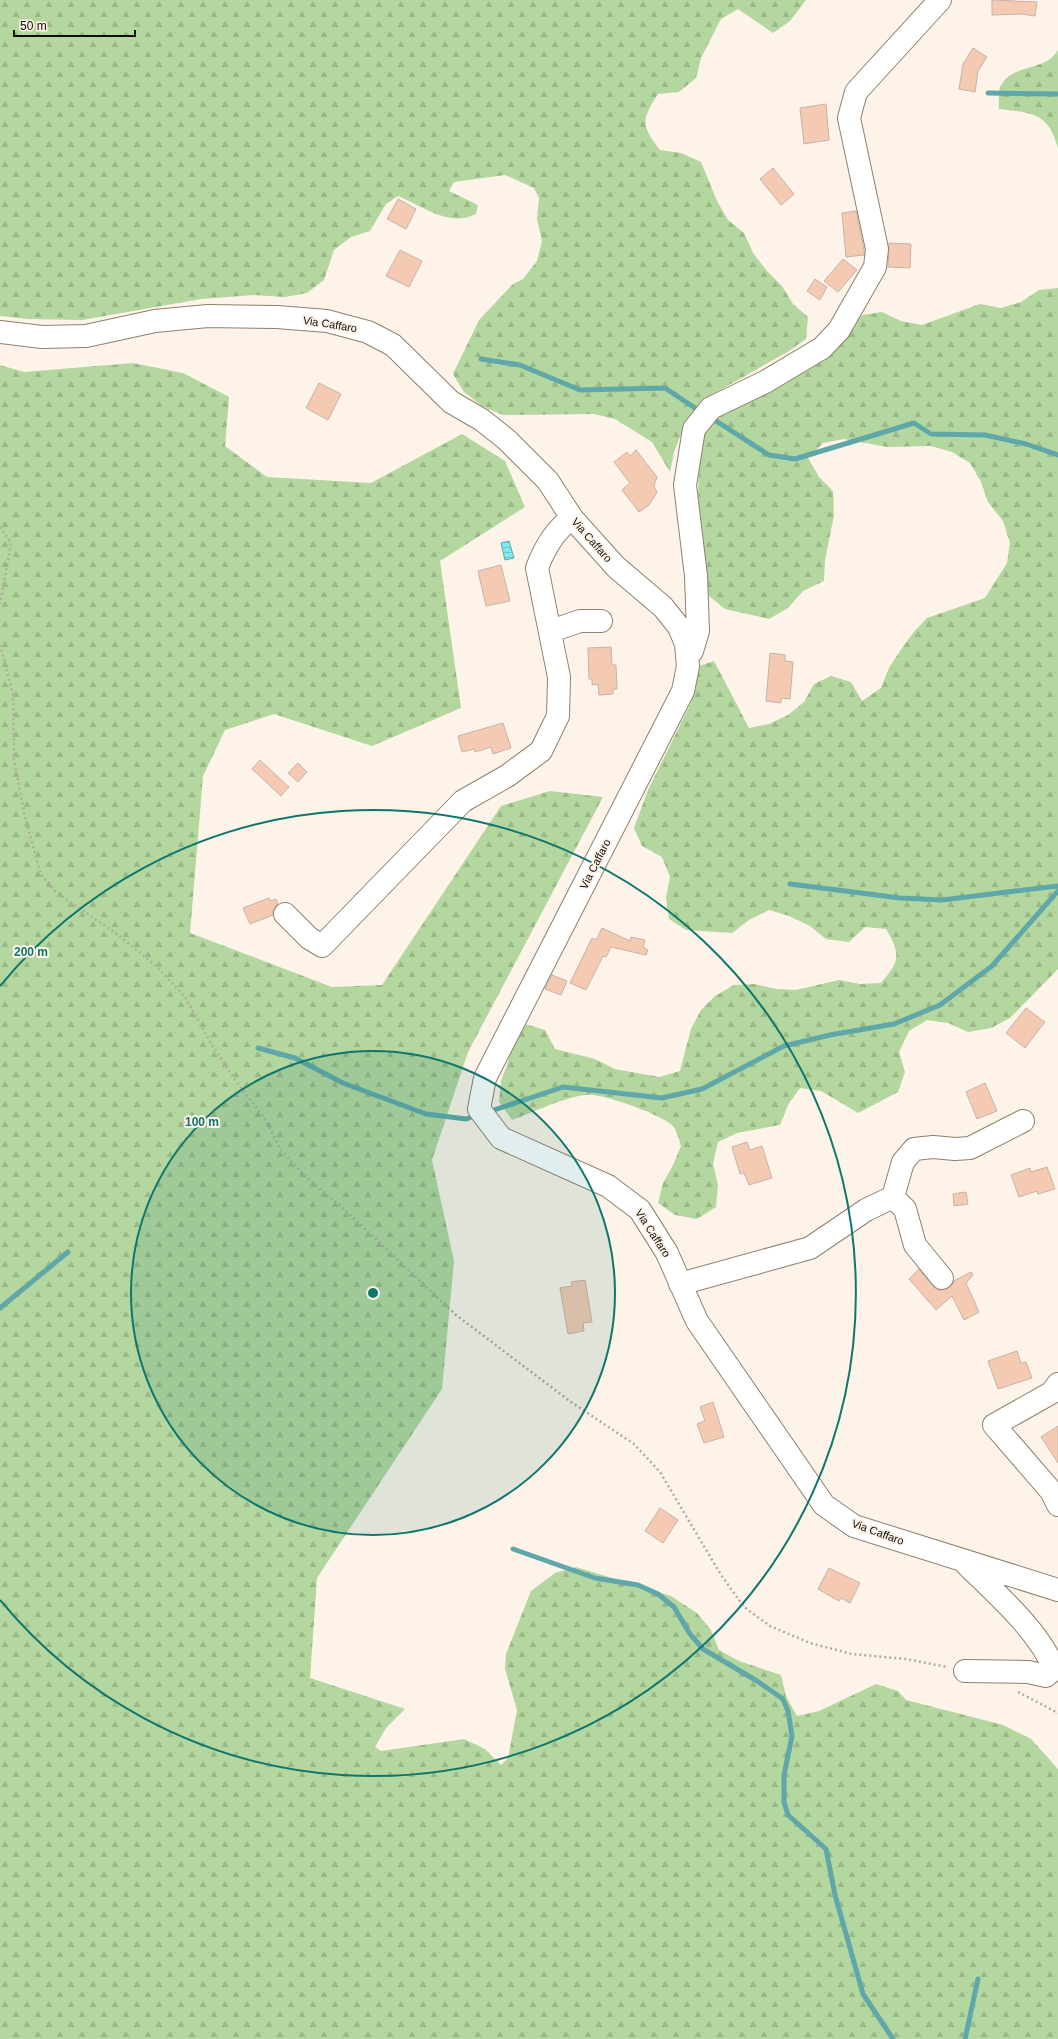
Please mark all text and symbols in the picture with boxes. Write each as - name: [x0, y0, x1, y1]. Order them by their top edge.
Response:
- scale bar: [14, 12, 135, 38]
- text: 50 m: [20, 19, 47, 33]
- street label: Via Caffaro: [302, 314, 358, 334]
- street label: Via Caffaro: [570, 515, 614, 565]
- street label: Via Caffaro: [577, 837, 613, 891]
- text: 200 m: [14, 945, 48, 959]
- text: 100 m: [185, 1115, 219, 1129]
- street label: Via Caffaro: [633, 1207, 673, 1259]
- centre of rings: [366, 1286, 380, 1300]
- street label: Via Caffaro: [850, 1517, 906, 1547]

